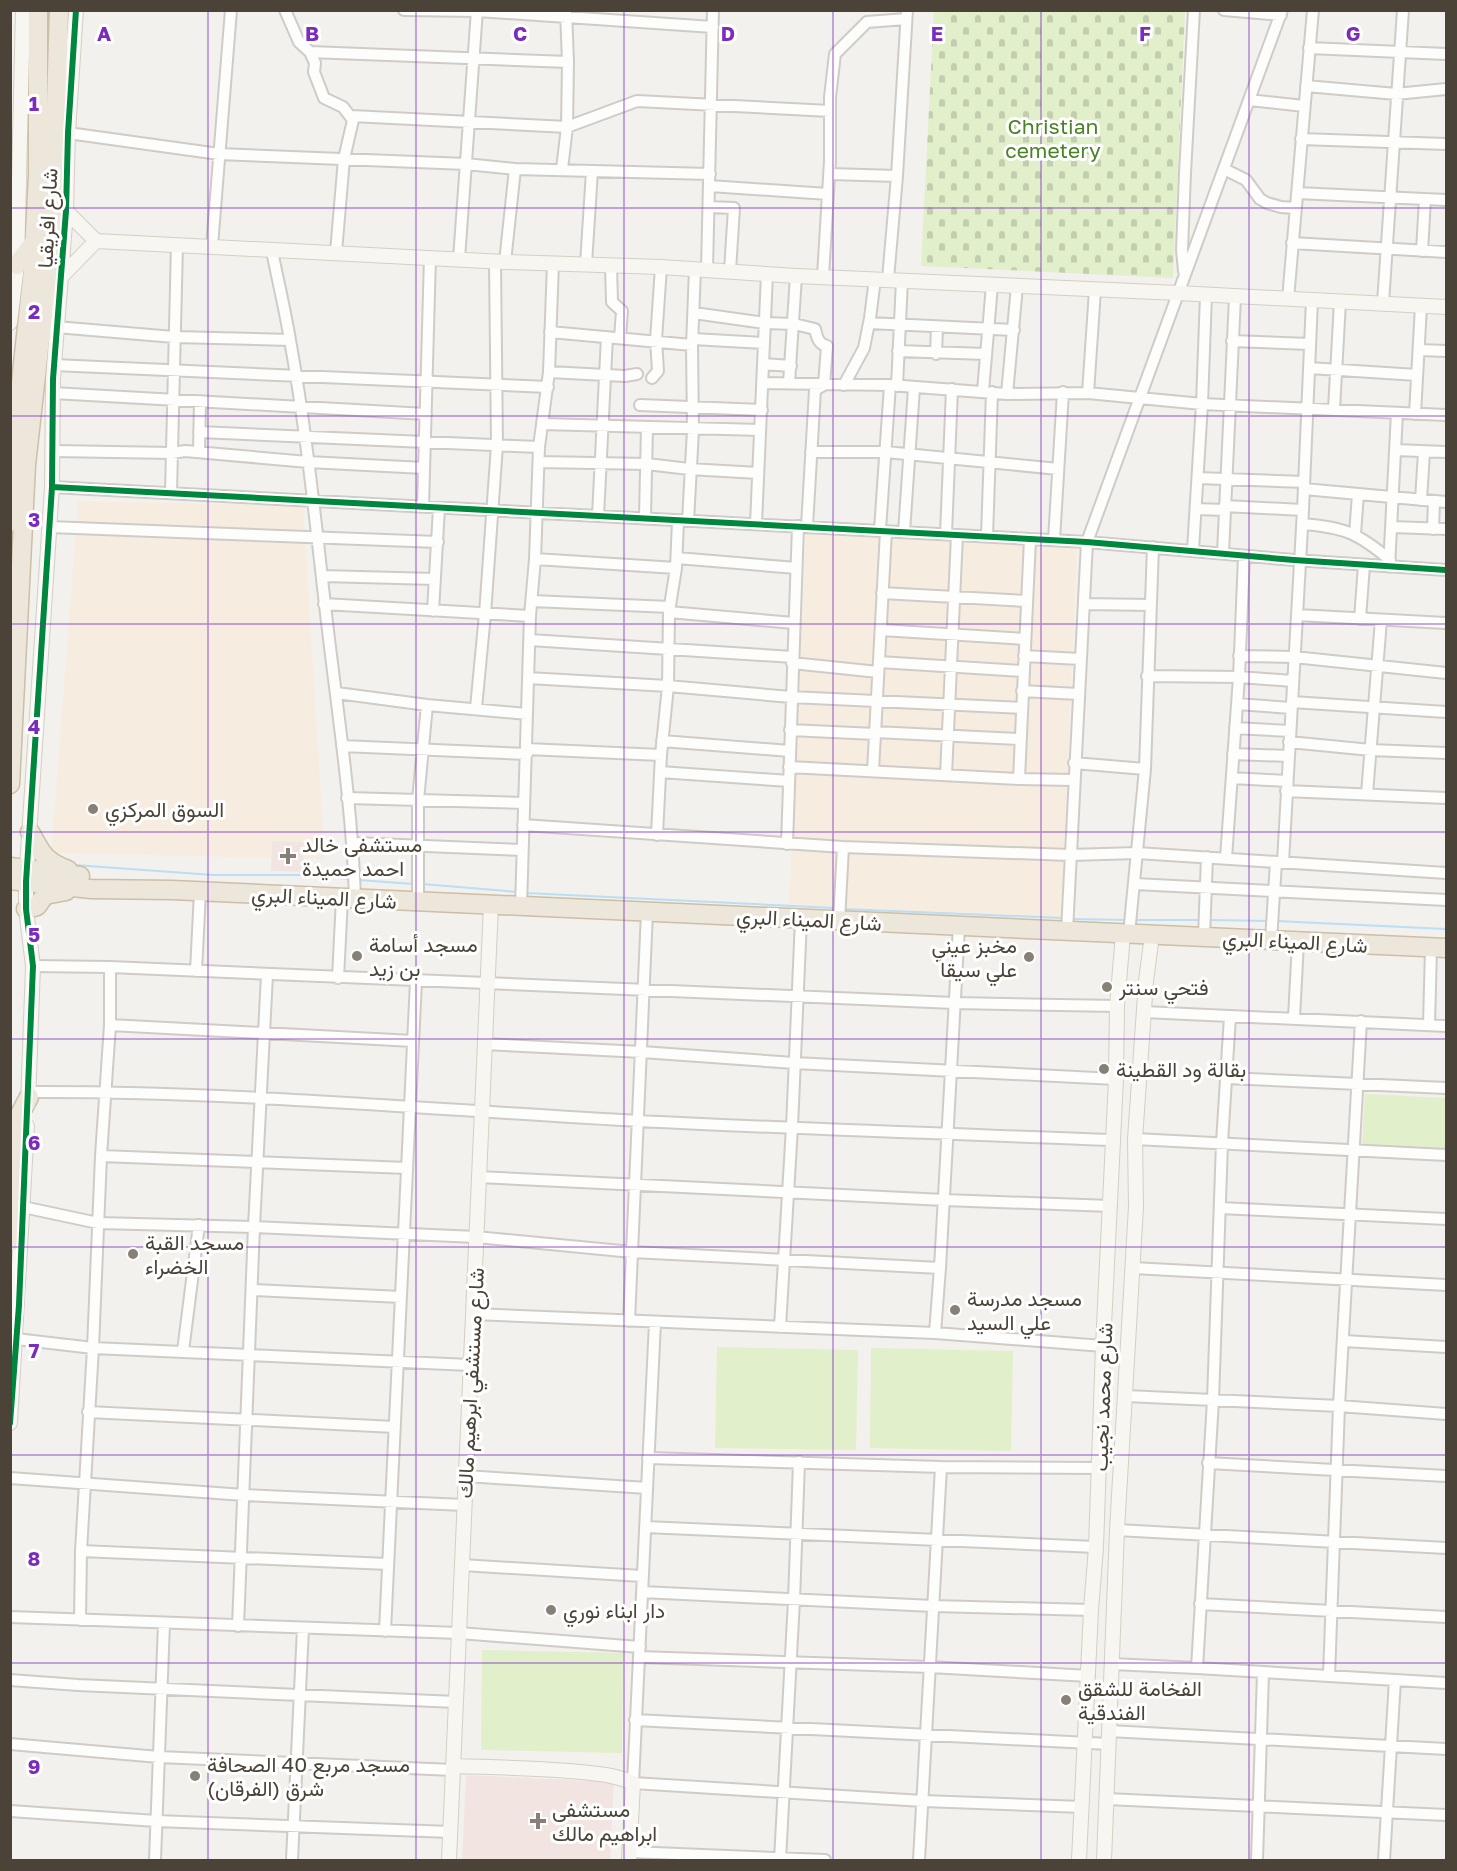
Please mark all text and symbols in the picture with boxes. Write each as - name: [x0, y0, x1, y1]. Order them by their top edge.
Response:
- text: A: [97, 21, 111, 45]
- text: B: [305, 21, 319, 45]
- text: C: [513, 21, 527, 45]
- text: D: [721, 21, 735, 45]
- text: E: [931, 21, 943, 45]
- text: F: [1139, 21, 1151, 45]
- text: G: [1346, 21, 1360, 45]
- text: 1: [29, 91, 39, 115]
- park label: Christian cemetery: [1005, 113, 1101, 163]
- street label: شارع افريقيا: [31, 167, 65, 269]
- text: 2: [28, 299, 40, 323]
- text: 3: [28, 507, 40, 531]
- text: 4: [28, 714, 40, 738]
- place label: السوق المركزي: [105, 796, 224, 827]
- marker: السوق المركزي: [86, 802, 100, 816]
- place label: مستشفى خالد احمد حميدة: [302, 831, 422, 881]
- marker: مستشفى خالد احمد حميدة: [279, 847, 297, 865]
- street label: شارع الميناء البري: [250, 880, 397, 919]
- street label: شارع الميناء البري: [735, 902, 882, 941]
- text: 5: [28, 922, 40, 946]
- street label: شارع الميناء البري: [1221, 924, 1368, 963]
- place label: مسجد أسامة بن زيد: [369, 931, 478, 982]
- place label: مخبز عيني علي سيقا: [932, 932, 1017, 987]
- marker: مسجد أسامة بن زيد: [350, 949, 364, 963]
- marker: مخبز عيني علي سيقا: [1022, 950, 1036, 964]
- place label: فتحي سنتر: [1118, 974, 1209, 1005]
- marker: فتحي سنتر: [1100, 980, 1114, 994]
- place label: بقالة ود القطينة: [1116, 1056, 1246, 1083]
- marker: بقالة ود القطينة: [1097, 1062, 1111, 1076]
- text: 6: [28, 1130, 40, 1154]
- place label: مسجد القبة الخضراء: [145, 1229, 244, 1280]
- marker: مسجد القبة الخضراء: [126, 1247, 140, 1261]
- street label: شارع مستشفي ابرهيم مالك: [451, 1267, 494, 1499]
- place label: مسجد مدرسة علي السيد: [967, 1285, 1082, 1340]
- marker: مسجد مدرسة علي السيد: [948, 1303, 962, 1317]
- street label: شارع محمد نجيب: [1086, 1322, 1120, 1472]
- text: 7: [29, 1338, 40, 1362]
- text: 8: [28, 1546, 40, 1570]
- place label: دار ابناء نوري: [563, 1597, 665, 1628]
- marker: دار ابناء نوري: [544, 1603, 558, 1617]
- place label: الفخامة للشقق الفندقية: [1078, 1675, 1202, 1725]
- marker: الفخامة للشقق الفندقية: [1059, 1693, 1073, 1707]
- place label: مسجد مربع 40 الصحافة شرق (الفرقان): [207, 1751, 410, 1802]
- text: 9: [28, 1754, 40, 1778]
- marker: مسجد مربع 40 الصحافة شرق (الفرقان): [188, 1769, 202, 1783]
- place label: مستشفى ابراهيم مالك: [552, 1796, 657, 1848]
- marker: مستشفى ابراهيم مالك: [529, 1812, 547, 1830]

